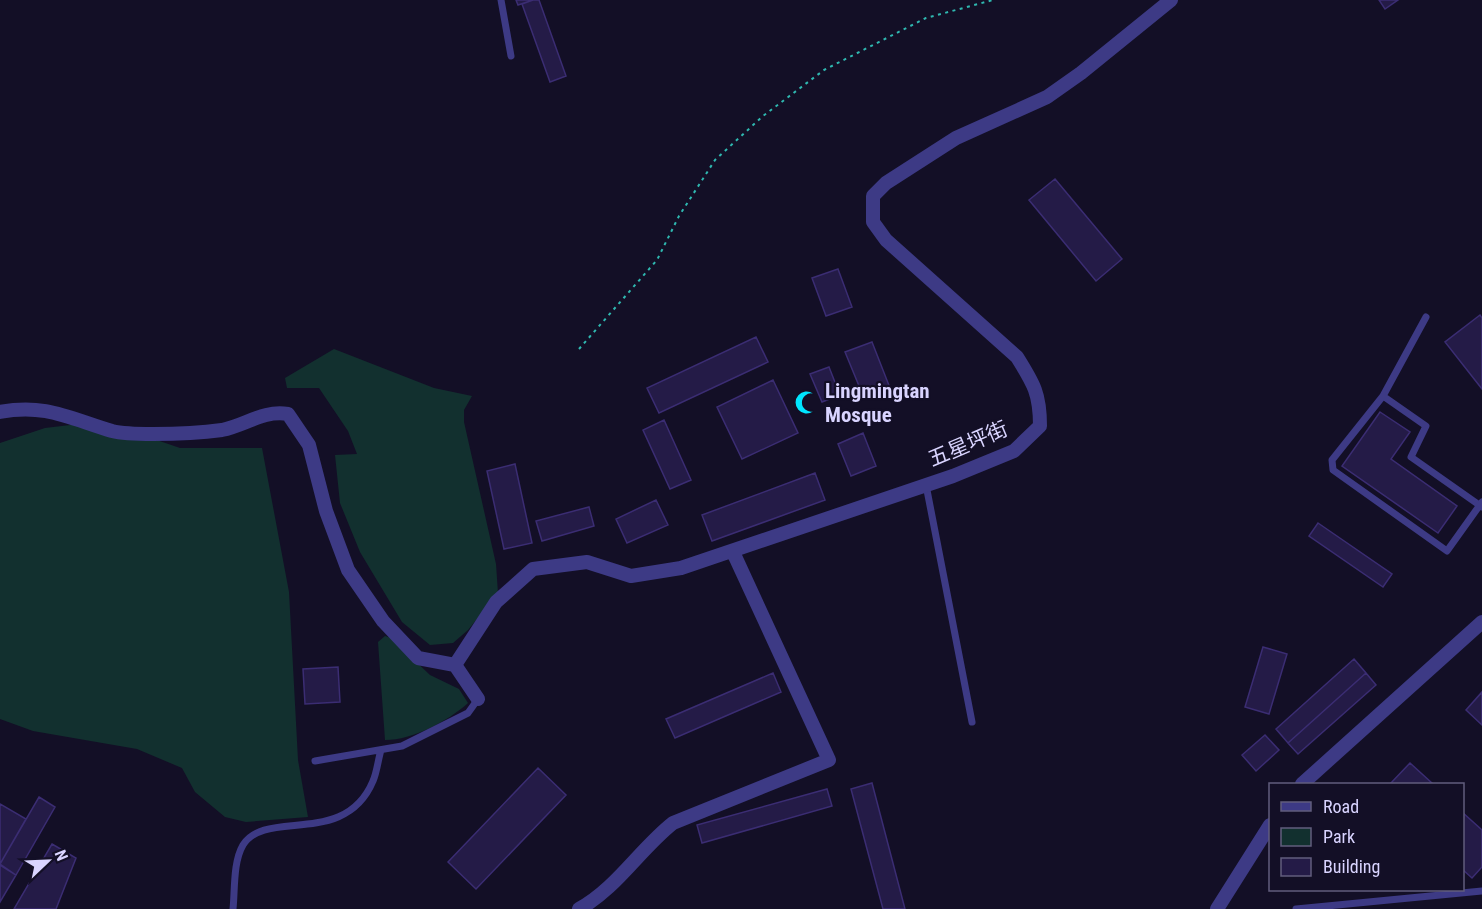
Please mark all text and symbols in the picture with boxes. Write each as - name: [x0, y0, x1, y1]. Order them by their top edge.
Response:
- place label: Lingmingtan Mosque: [825, 379, 930, 427]
- mosque icon: Lingmingtan Mosque: [794, 390, 820, 416]
- street label: 五星坪街: [925, 417, 1011, 471]
- legend: [1269, 783, 1464, 891]
- text: Road: [1323, 796, 1359, 817]
- text: Park: [1323, 826, 1355, 847]
- north arrow: [18, 831, 78, 891]
- text: N: [51, 847, 72, 864]
- text: Building: [1323, 856, 1380, 877]

